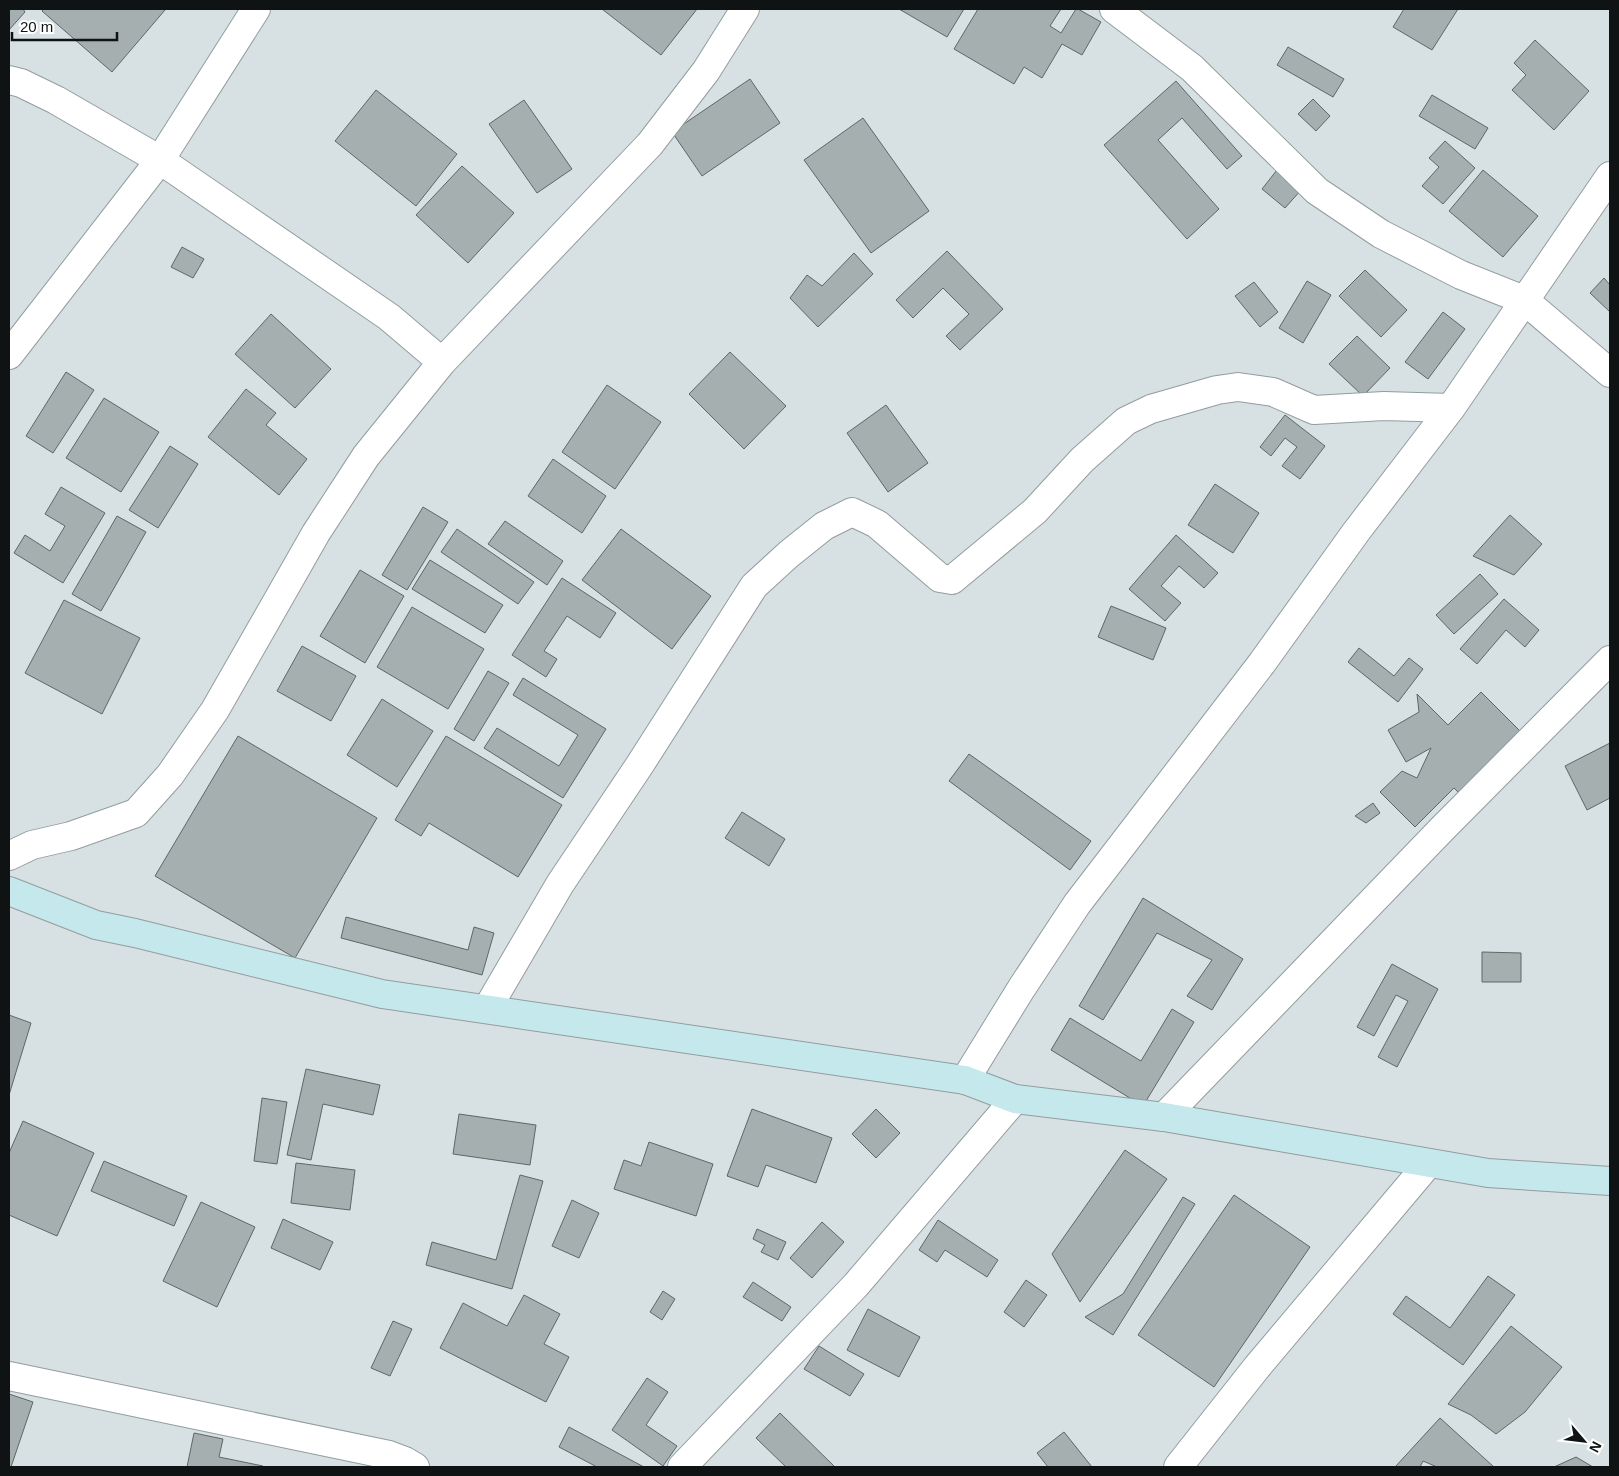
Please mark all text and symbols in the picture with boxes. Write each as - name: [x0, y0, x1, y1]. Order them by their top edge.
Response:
- scale bar: [12, 10, 118, 42]
- text: 20 m: [20, 18, 53, 35]
- north arrow: [1559, 1416, 1609, 1466]
- text: N: [1586, 1439, 1605, 1455]

